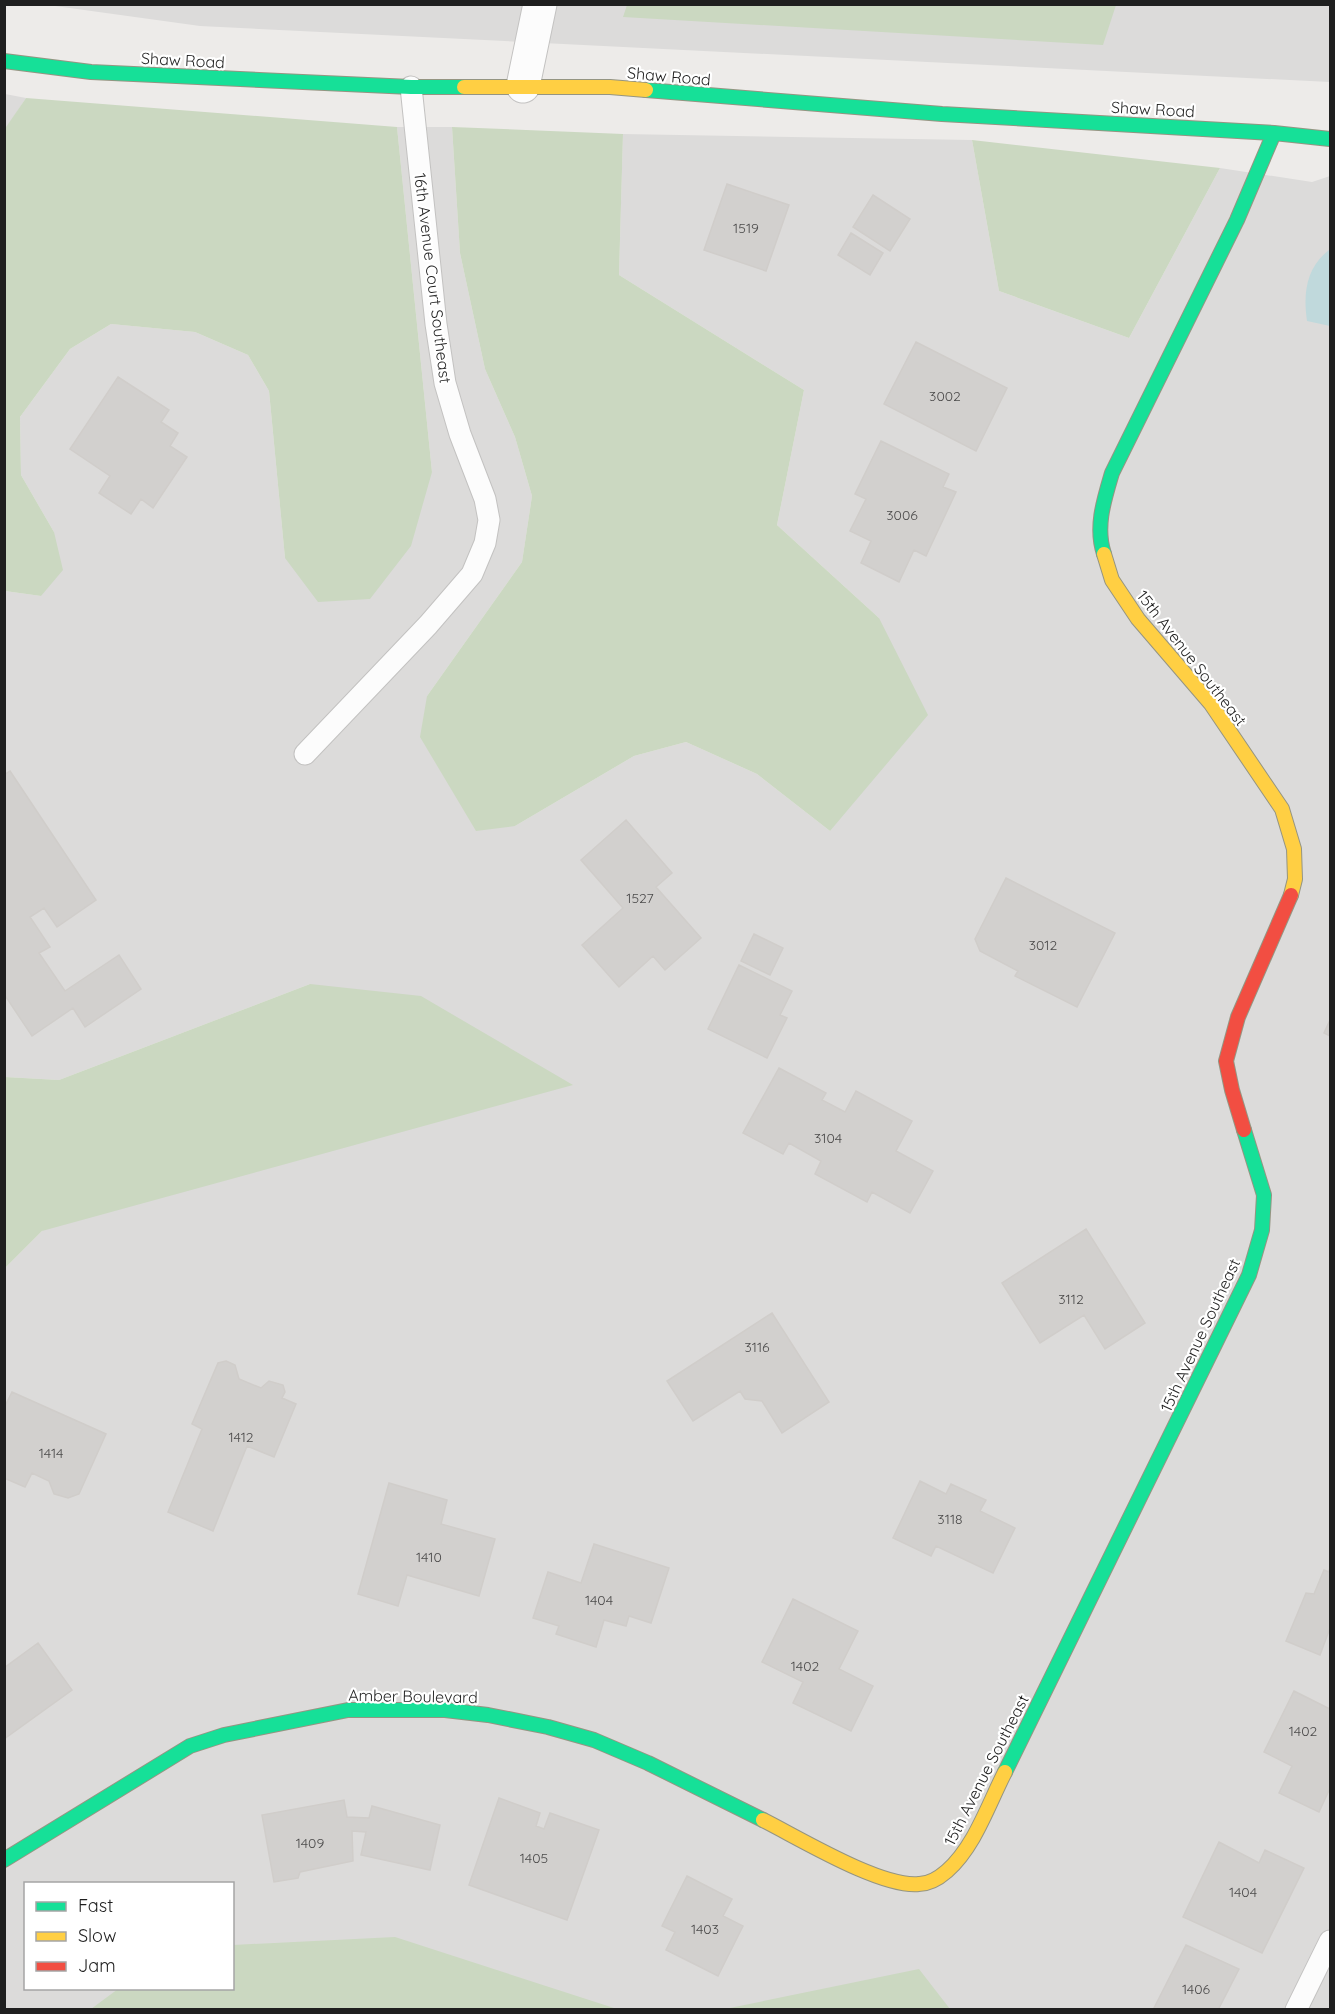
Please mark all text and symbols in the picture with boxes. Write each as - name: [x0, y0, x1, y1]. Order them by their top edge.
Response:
- street label: Shaw Road: [141, 48, 225, 72]
- street label: Shaw Road: [626, 62, 712, 90]
- street label: Shaw Road: [1111, 97, 1195, 121]
- street label: 16th Avenue Court Southeast: [410, 172, 456, 384]
- house number: 1519: [733, 219, 759, 237]
- house number: 3002: [929, 387, 961, 405]
- house number: 3006: [886, 506, 918, 524]
- street label: 15th Avenue Southeast: [1133, 586, 1251, 730]
- house number: 1527: [626, 889, 654, 907]
- house number: 3012: [1029, 936, 1058, 954]
- house number: 3104: [814, 1129, 842, 1147]
- street label: 15th Avenue Southeast: [1156, 1255, 1244, 1415]
- house number: 3112: [1058, 1290, 1084, 1308]
- house number: 3116: [744, 1338, 770, 1356]
- house number: 1412: [228, 1428, 254, 1446]
- house number: 1414: [39, 1444, 63, 1462]
- house number: 3118: [937, 1510, 963, 1528]
- house number: 1410: [416, 1548, 442, 1566]
- house number: 1404: [585, 1591, 613, 1609]
- house number: 1402: [791, 1657, 819, 1675]
- street label: Amber Boulevard: [348, 1685, 478, 1707]
- street label: 15th Avenue Southeast: [939, 1691, 1033, 1849]
- house number: 1402: [1289, 1722, 1317, 1740]
- house number: 1409: [296, 1834, 324, 1852]
- house number: 1405: [520, 1849, 548, 1867]
- legend: [24, 1882, 234, 1990]
- house number: 1404: [1229, 1883, 1257, 1901]
- text: Fast: [78, 1894, 113, 1917]
- house number: 1403: [691, 1920, 719, 1938]
- text: Slow: [78, 1924, 116, 1947]
- text: Jam: [78, 1954, 116, 1977]
- house number: 1406: [1182, 1980, 1211, 1998]

